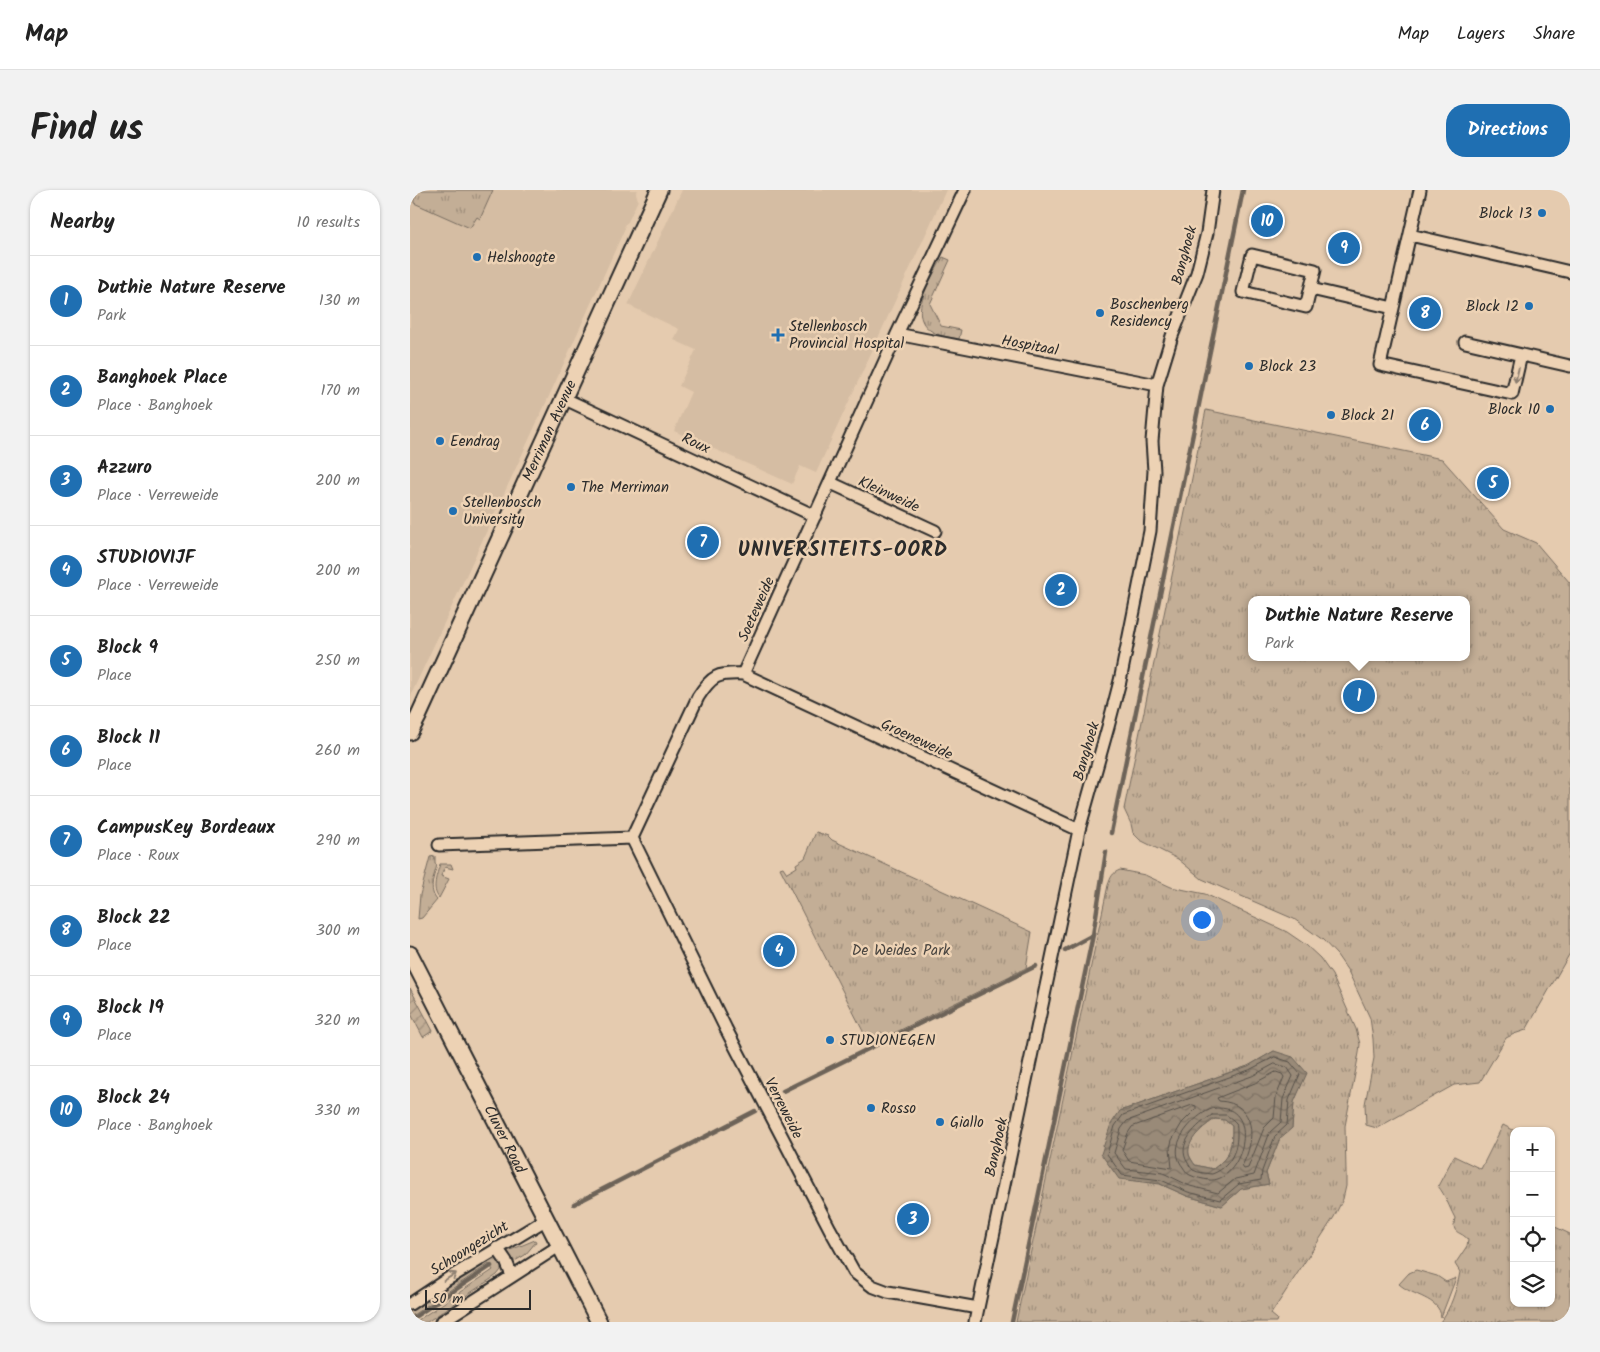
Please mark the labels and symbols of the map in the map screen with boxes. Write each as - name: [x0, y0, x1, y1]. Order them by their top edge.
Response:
- pin: 10: [1251, 202, 1283, 240]
- place label: Block 13: [1479, 202, 1532, 226]
- marker: Block 13: [1536, 207, 1548, 219]
- street label: Banghoek: [1166, 222, 1205, 288]
- pin: 9: [1328, 229, 1360, 267]
- place label: Helshoogte: [487, 246, 555, 270]
- marker: Helshoogte: [471, 251, 483, 263]
- place label: Boschenberg Residency: [1110, 293, 1189, 334]
- pin: 8: [1409, 294, 1441, 332]
- place label: Block 12: [1466, 295, 1519, 319]
- marker: Block 12: [1523, 300, 1535, 312]
- marker: Boschenberg Residency: [1094, 307, 1106, 319]
- place label: Stellenbosch Provincial Hospital: [789, 315, 905, 356]
- marker: Stellenbosch Provincial Hospital: [771, 328, 785, 342]
- street label: Hospitaal: [999, 329, 1061, 363]
- place label: Block 23: [1259, 355, 1316, 379]
- marker: Block 23: [1243, 360, 1255, 372]
- one-way arrow: [1512, 366, 1521, 382]
- street label: Merriman Avenue: [516, 376, 584, 486]
- place label: Block 10: [1488, 398, 1540, 422]
- marker: Block 10: [1544, 403, 1556, 415]
- place label: Block 21: [1341, 404, 1394, 428]
- pin: 6: [1409, 406, 1441, 444]
- marker: Block 21: [1325, 409, 1337, 421]
- street label: Roux: [677, 427, 714, 461]
- place label: Eendrag: [450, 430, 500, 454]
- marker: Eendrag: [434, 435, 446, 447]
- pin: 5: [1477, 464, 1509, 502]
- street label: Kleinweide: [854, 470, 924, 520]
- place label: The Merriman: [581, 476, 669, 500]
- marker: The Merriman: [565, 481, 577, 493]
- place label: Stellenbosch University: [463, 491, 541, 532]
- marker: Stellenbosch University: [447, 505, 459, 517]
- pin: 7: [687, 523, 719, 561]
- district label: UNIVERSITEITS-OORD: [738, 535, 948, 567]
- pin: 2: [1045, 571, 1077, 609]
- street label: Soeteweide: [732, 573, 782, 646]
- pin: 1: [1343, 677, 1375, 715]
- street label: Groeneweide: [877, 713, 957, 767]
- street label: Banghoek: [1067, 718, 1107, 784]
- your location: [1189, 907, 1215, 933]
- pin: 4: [763, 932, 795, 970]
- park label: De Weides Park: [852, 939, 951, 963]
- place label: STUDIONEGEN: [840, 1029, 936, 1053]
- marker: STUDIONEGEN: [824, 1034, 836, 1046]
- street label: Verreweide: [757, 1074, 809, 1144]
- place label: Rosso: [881, 1097, 916, 1121]
- street label: Cluver Road: [477, 1101, 532, 1178]
- marker: Rosso: [865, 1102, 877, 1114]
- place label: Giallo: [950, 1111, 984, 1135]
- street label: Banghoek: [979, 1114, 1015, 1179]
- marker: Giallo: [934, 1116, 946, 1128]
- pin: 3: [897, 1200, 929, 1238]
- street label: Schoongezicht: [425, 1215, 514, 1283]
- one-way arrow: [443, 1272, 457, 1282]
- scale bar: [425, 1287, 531, 1310]

